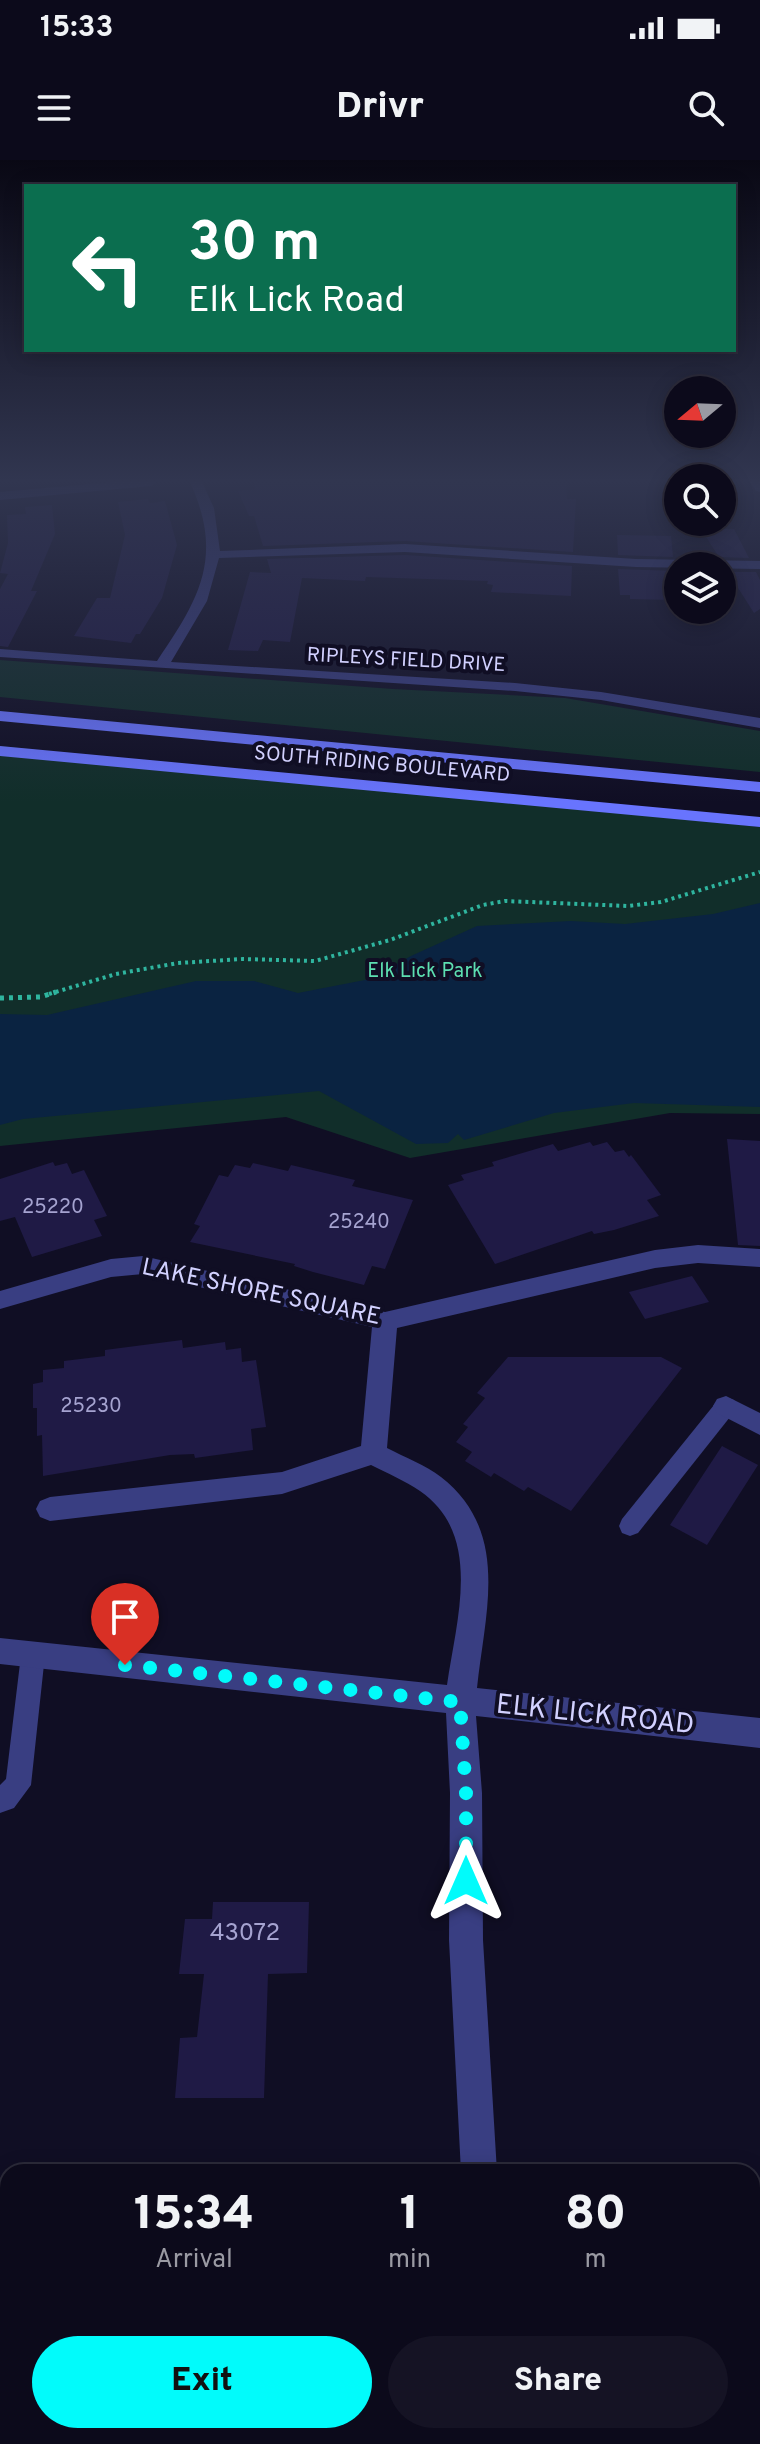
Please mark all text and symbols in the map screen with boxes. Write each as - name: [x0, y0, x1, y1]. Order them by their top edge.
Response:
- text: 15:33: [40, 10, 114, 47]
- text: Drivr: [336, 85, 424, 131]
- icon: menu: [32, 86, 76, 130]
- icon: search: [684, 86, 728, 130]
- text: 30 m: [188, 210, 321, 280]
- icon: left: [56, 216, 160, 320]
- text: Elk Lick Road: [188, 279, 405, 325]
- north arrow: [664, 376, 736, 448]
- map controls: [664, 376, 736, 624]
- button: search: [664, 464, 736, 536]
- button: layers: [664, 552, 736, 624]
- street label: RIPLEYS FIELD DRIVE: [306, 643, 506, 679]
- street label: SOUTH RIDING BOULEVARD: [253, 741, 511, 789]
- park label: Elk Lick Park: [367, 959, 483, 985]
- house number: 25220: [22, 1195, 84, 1221]
- house number: 25240: [328, 1210, 390, 1236]
- street label: LAKE SHORE SQUARE: [139, 1253, 383, 1333]
- house number: 25230: [60, 1394, 122, 1420]
- pin: [91, 1583, 159, 1665]
- icon: arrive: [103, 1595, 147, 1639]
- street label: ELK LICK ROAD: [494, 1688, 696, 1744]
- position arrow: [424, 1839, 508, 1923]
- house number: 43072: [210, 1919, 280, 1949]
- text: 15:34: [134, 2186, 254, 2246]
- text: 1: [400, 2186, 419, 2246]
- text: 80: [565, 2186, 626, 2246]
- text: Arrival: [155, 2244, 233, 2277]
- text: min: [388, 2244, 431, 2277]
- text: m: [585, 2244, 607, 2277]
- button: Exit: [32, 2336, 372, 2428]
- button: Share: [388, 2336, 728, 2428]

